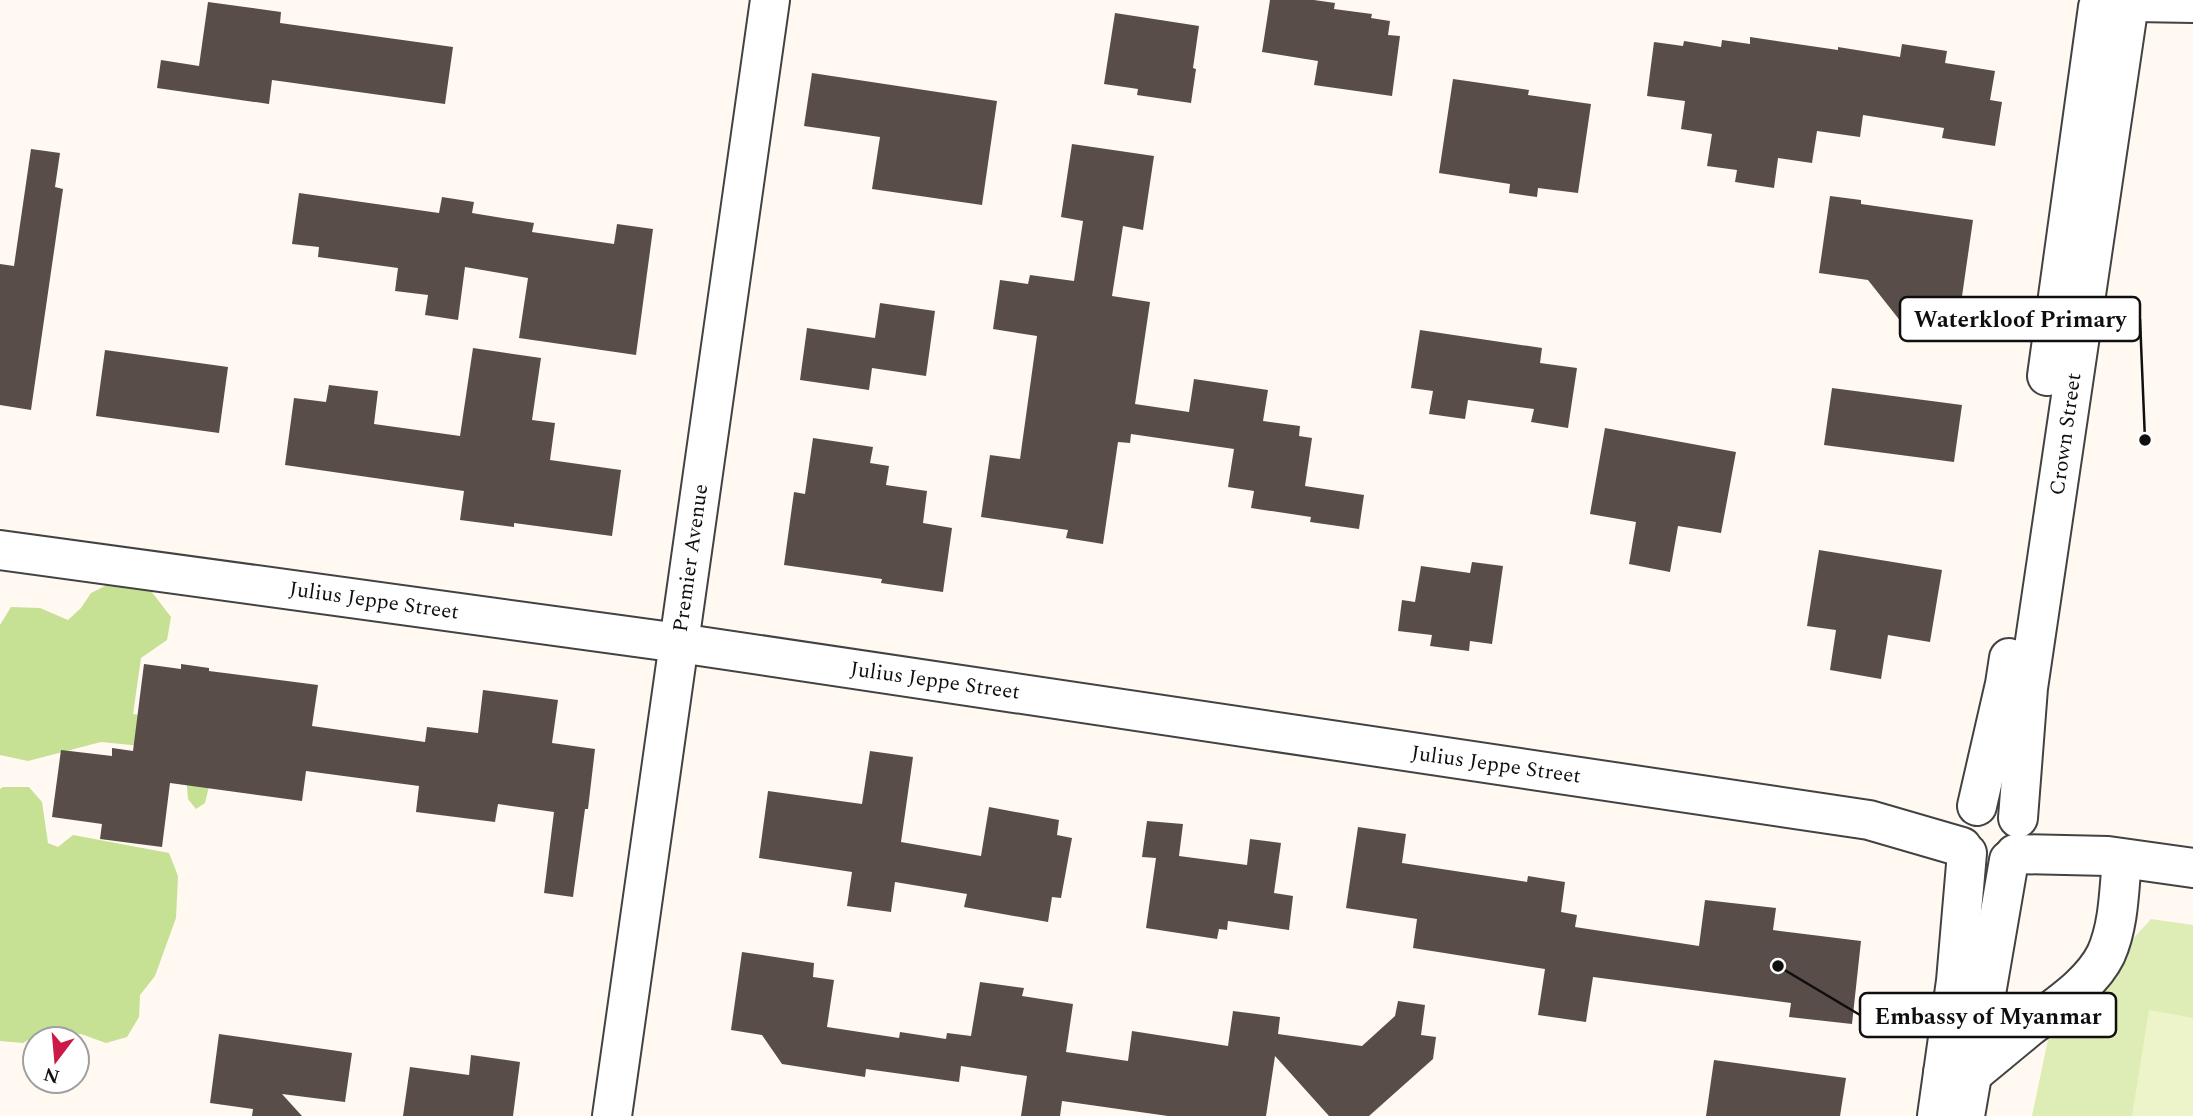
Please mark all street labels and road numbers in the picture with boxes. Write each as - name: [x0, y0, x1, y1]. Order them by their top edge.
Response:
- street label: Crown Street: [2042, 371, 2090, 497]
- street label: Premier Avenue: [665, 482, 717, 634]
- street label: Julius Jeppe Street: [287, 573, 461, 629]
- street label: Julius Jeppe Street: [848, 653, 1022, 709]
- street label: Julius Jeppe Street: [1409, 737, 1583, 793]

